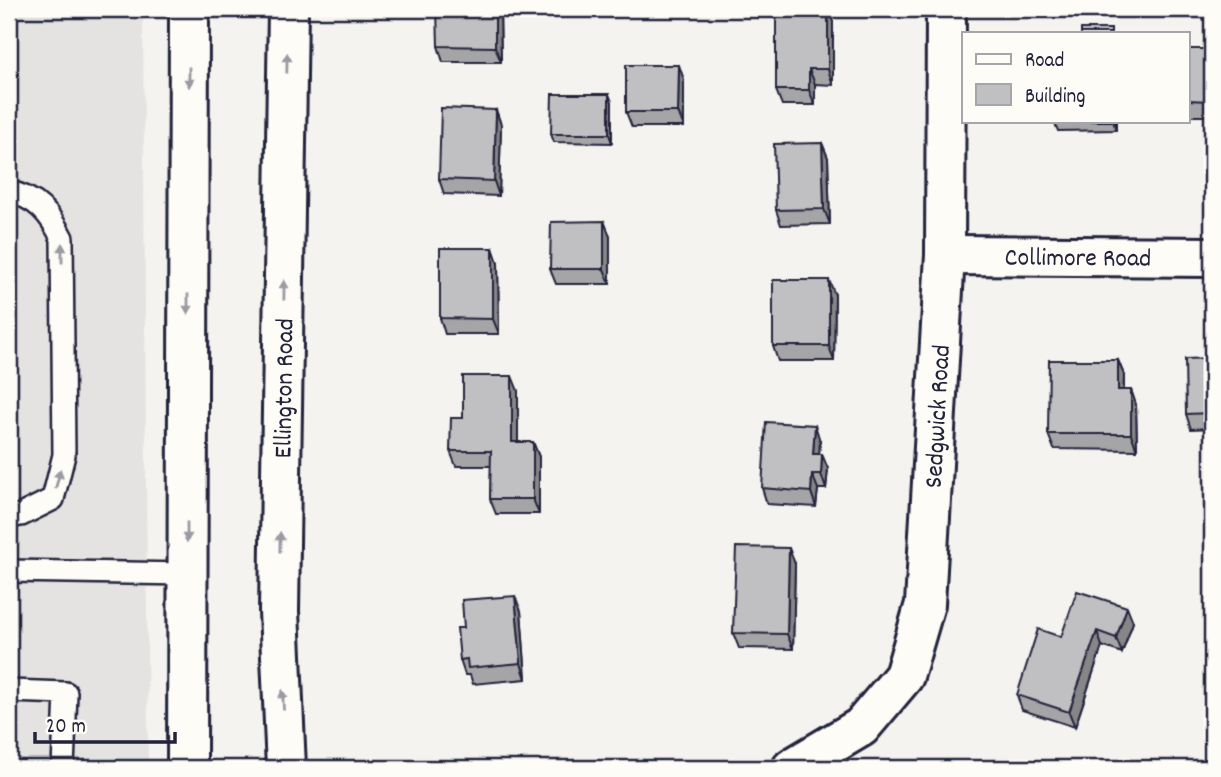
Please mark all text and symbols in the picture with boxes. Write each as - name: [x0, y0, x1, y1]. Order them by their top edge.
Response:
- legend: [962, 32, 1190, 122]
- text: Road: [1025, 47, 1064, 77]
- one-way arrow: [282, 52, 293, 74]
- one-way arrow: [183, 66, 195, 88]
- text: Building: [1025, 83, 1085, 113]
- street label: Collimore Road: [1004, 240, 1152, 279]
- one-way arrow: [56, 241, 68, 263]
- one-way arrow: [278, 279, 290, 301]
- one-way arrow: [182, 294, 194, 316]
- street label: Ellington Road: [266, 318, 305, 459]
- street label: Sedgwick Road: [917, 344, 962, 489]
- one-way arrow: [53, 468, 64, 490]
- one-way arrow: [181, 521, 193, 543]
- one-way arrow: [274, 531, 286, 553]
- one-way arrow: [277, 689, 288, 711]
- scale bar: [35, 700, 175, 744]
- text: 20 m: [46, 713, 86, 743]

